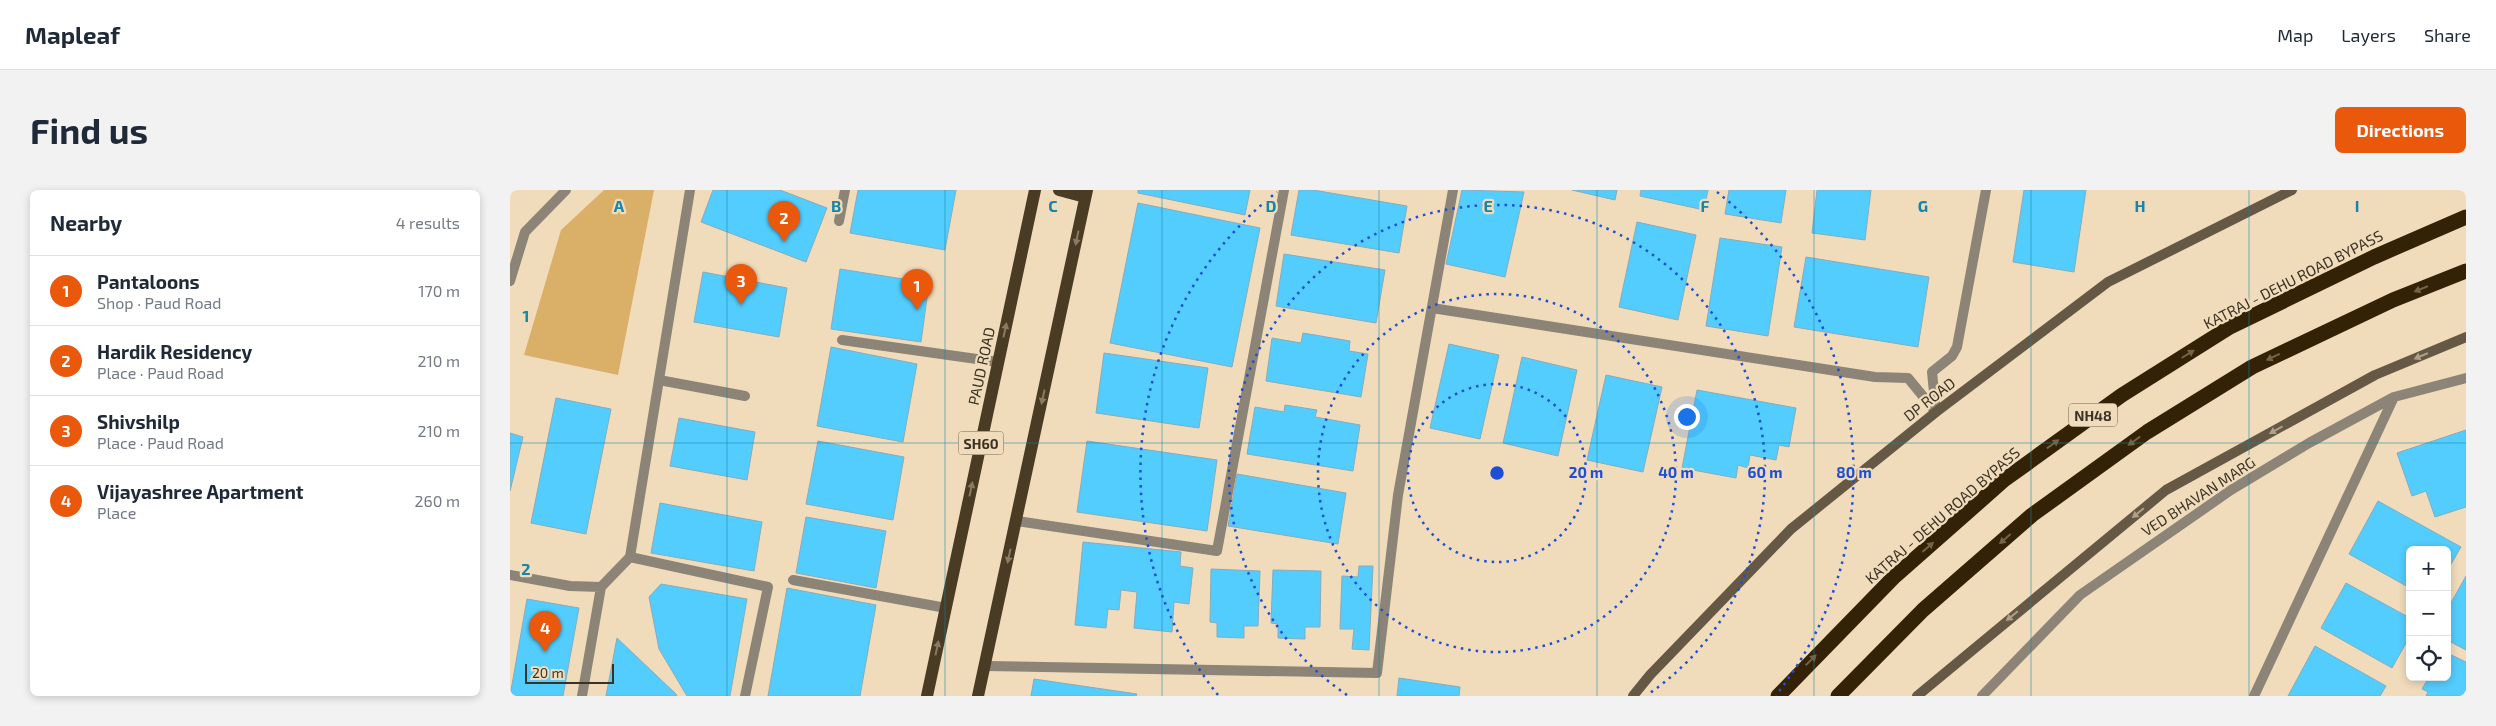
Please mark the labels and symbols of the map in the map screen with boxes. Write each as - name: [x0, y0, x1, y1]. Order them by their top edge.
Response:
- text: A: [614, 196, 625, 215]
- text: B: [831, 196, 841, 215]
- text: C: [1048, 196, 1058, 215]
- text: D: [1266, 196, 1277, 215]
- text: E: [1483, 196, 1493, 215]
- text: F: [1701, 196, 1710, 215]
- text: G: [1918, 196, 1928, 215]
- text: H: [2134, 196, 2146, 215]
- text: I: [2355, 196, 2359, 215]
- pin: 2: [768, 201, 800, 242]
- street label: KATRAJ - DEHU ROAD BYPASS: [2200, 226, 2386, 332]
- one-way arrow: [1072, 230, 1080, 246]
- pin: 3: [725, 264, 757, 305]
- pin: 1: [901, 269, 933, 310]
- one-way arrow: [2413, 285, 2428, 293]
- text: 1: [523, 306, 529, 325]
- one-way arrow: [1001, 323, 1009, 338]
- street label: PAUD ROAD: [964, 325, 998, 407]
- one-way arrow: [2181, 349, 2194, 358]
- one-way arrow: [2413, 352, 2428, 360]
- one-way arrow: [2266, 353, 2280, 361]
- street label: DP ROAD: [1900, 373, 1958, 425]
- one-way arrow: [1039, 389, 1047, 405]
- your location: [1674, 404, 1700, 430]
- road number: NH48: [2069, 404, 2117, 426]
- one-way arrow: [2270, 425, 2283, 434]
- road number: SH60: [958, 432, 1004, 454]
- one-way arrow: [2127, 436, 2141, 446]
- one-way arrow: [2046, 439, 2059, 450]
- street label: KATRAJ - DEHU ROAD BYPASS: [1861, 443, 2023, 587]
- street label: VED BHAVAN MARG: [2138, 452, 2258, 540]
- text: 20 m: [1569, 463, 1603, 481]
- text: 40 m: [1658, 463, 1694, 481]
- text: 60 m: [1748, 463, 1782, 481]
- text: 80 m: [1836, 463, 1872, 481]
- centre of rings: [1488, 464, 1506, 482]
- one-way arrow: [967, 482, 975, 497]
- one-way arrow: [2131, 508, 2144, 519]
- one-way arrow: [1999, 533, 2011, 545]
- one-way arrow: [1921, 542, 1934, 553]
- one-way arrow: [1005, 548, 1013, 563]
- text: 2: [521, 559, 531, 578]
- pin: 4: [529, 611, 561, 652]
- one-way arrow: [2006, 611, 2019, 622]
- one-way arrow: [934, 640, 942, 656]
- one-way arrow: [1805, 655, 1817, 667]
- scale bar: [525, 661, 614, 684]

